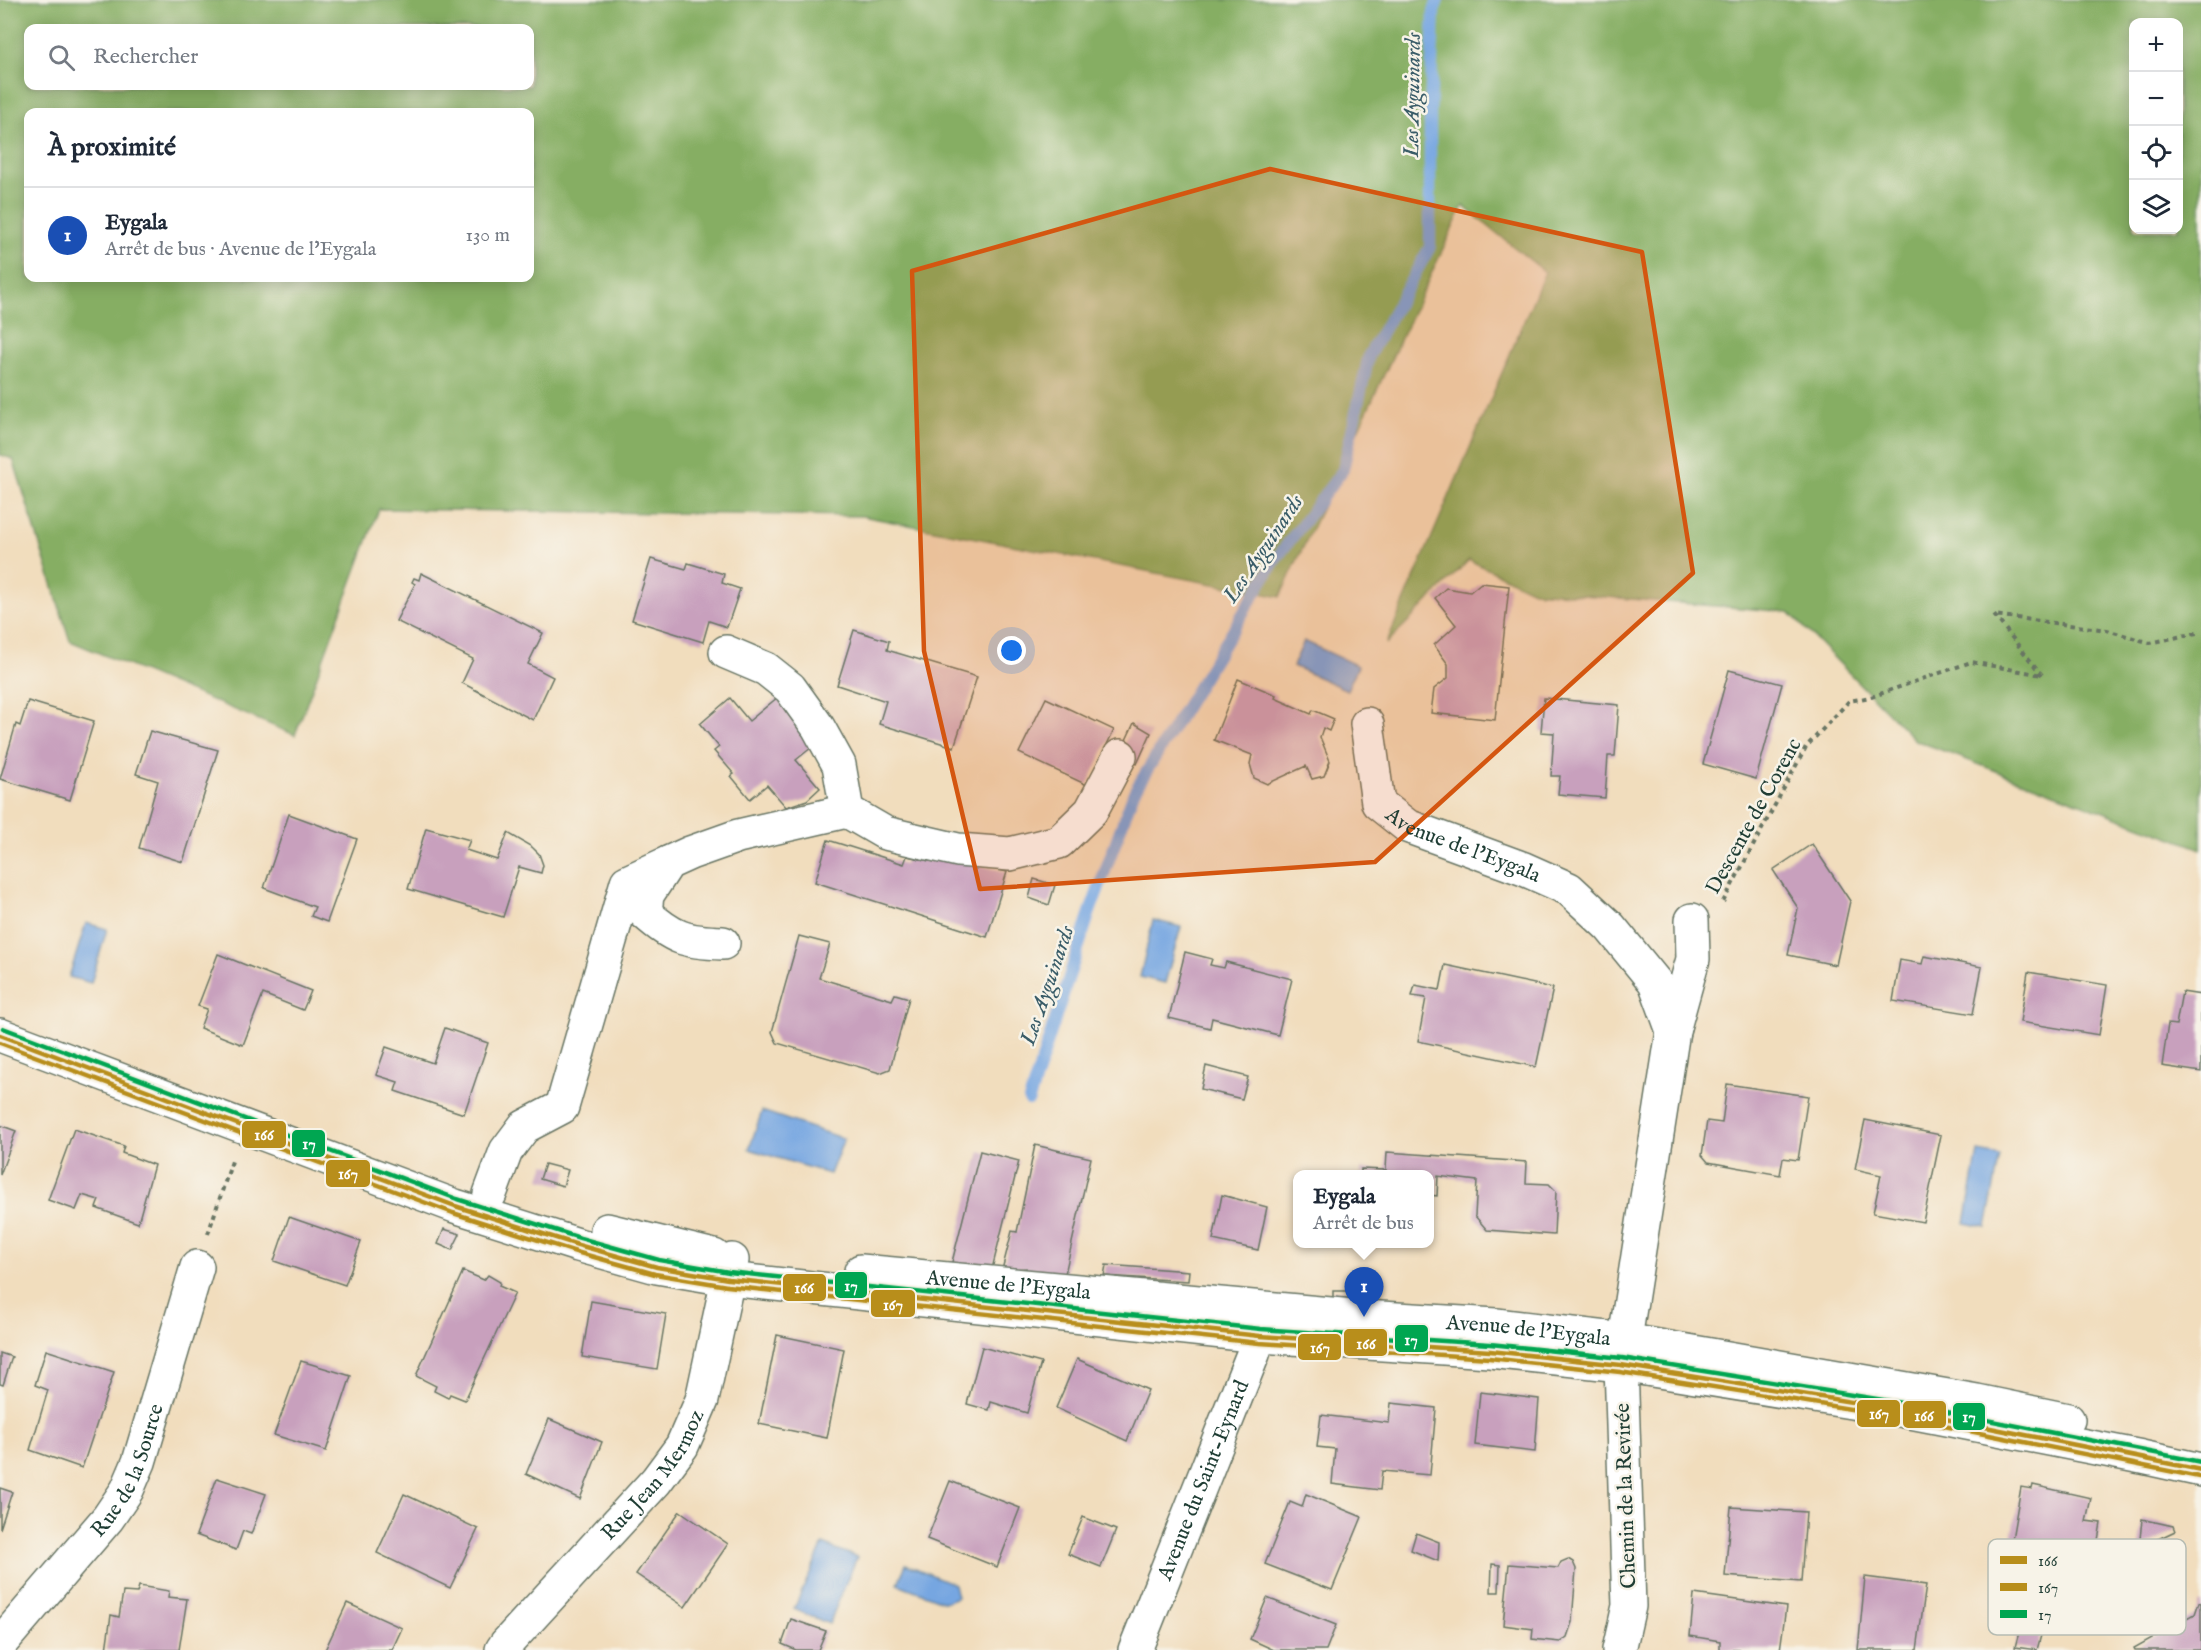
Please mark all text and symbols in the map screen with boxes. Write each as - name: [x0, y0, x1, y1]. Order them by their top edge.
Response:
- map controls: [2129, 18, 2183, 234]
- button: +: [2129, 18, 2183, 72]
- search box: [24, 24, 534, 90]
- water label: Les Ayguinards: [1398, 32, 1428, 159]
- icon: search: [45, 41, 78, 74]
- text: Rechercher: [93, 43, 198, 71]
- button: −: [2129, 72, 2183, 126]
- button: locate: [2129, 126, 2183, 180]
- text: À proximité: [48, 131, 176, 164]
- button: layers: [2129, 180, 2183, 234]
- text: Eygala: [105, 209, 167, 237]
- text: 1: [64, 223, 71, 248]
- text: 130 m: [465, 223, 510, 248]
- text: Arrêt de bus · Avenue de l'Eygala: [105, 237, 376, 262]
- water label: Les Ayguinards: [1217, 489, 1311, 609]
- your location: [997, 636, 1026, 665]
- street label: Descente de Corenc: [1700, 734, 1808, 900]
- street label: Avenue de l'Eygala: [1379, 801, 1545, 890]
- water label: Les Ayguinards: [1014, 921, 1082, 1050]
- line badge: 166: [241, 1120, 287, 1149]
- text: 166: [254, 1126, 275, 1146]
- line badge: 17: [291, 1129, 326, 1158]
- text: 17: [302, 1135, 316, 1155]
- line badge: 167: [325, 1159, 371, 1188]
- text: 167: [338, 1165, 358, 1185]
- popup: [1293, 1170, 1434, 1248]
- text: Eygala: [1313, 1183, 1375, 1211]
- text: Arrêt de bus: [1313, 1211, 1414, 1236]
- street label: Avenue de l'Eygala: [924, 1265, 1093, 1307]
- pin: 1: [1344, 1268, 1384, 1317]
- line badge: 17: [834, 1271, 868, 1299]
- line badge: 166: [782, 1273, 827, 1302]
- text: 17: [844, 1277, 858, 1297]
- text: 166: [794, 1279, 815, 1299]
- line badge: 167: [870, 1289, 916, 1318]
- text: 167: [883, 1296, 903, 1316]
- street label: Avenue de l'Eygala: [1444, 1310, 1613, 1353]
- line badge: 17: [1394, 1324, 1429, 1353]
- line badge: 166: [1343, 1328, 1388, 1357]
- text: 17: [1404, 1331, 1418, 1351]
- line badge: 167: [1297, 1333, 1342, 1361]
- text: 166: [1356, 1335, 1377, 1355]
- text: 167: [1310, 1339, 1330, 1359]
- street label: Avenue du Saint-Eynard: [1152, 1376, 1256, 1585]
- line badge: 167: [1856, 1399, 1901, 1428]
- street label: Rue de la Source: [86, 1400, 171, 1543]
- line badge: 166: [1902, 1400, 1947, 1429]
- street label: Chemin de la Revirée: [1610, 1402, 1643, 1589]
- line badge: 17: [1952, 1402, 1986, 1431]
- text: 167: [1869, 1405, 1889, 1425]
- street label: Rue Jean Mermoz: [596, 1406, 711, 1547]
- text: 166: [1914, 1407, 1935, 1427]
- text: 17: [1962, 1408, 1976, 1428]
- legend: [1988, 1539, 2186, 1635]
- text: 166: [2038, 1552, 2058, 1572]
- text: 167: [2038, 1579, 2058, 1599]
- text: 17: [2038, 1606, 2051, 1626]

